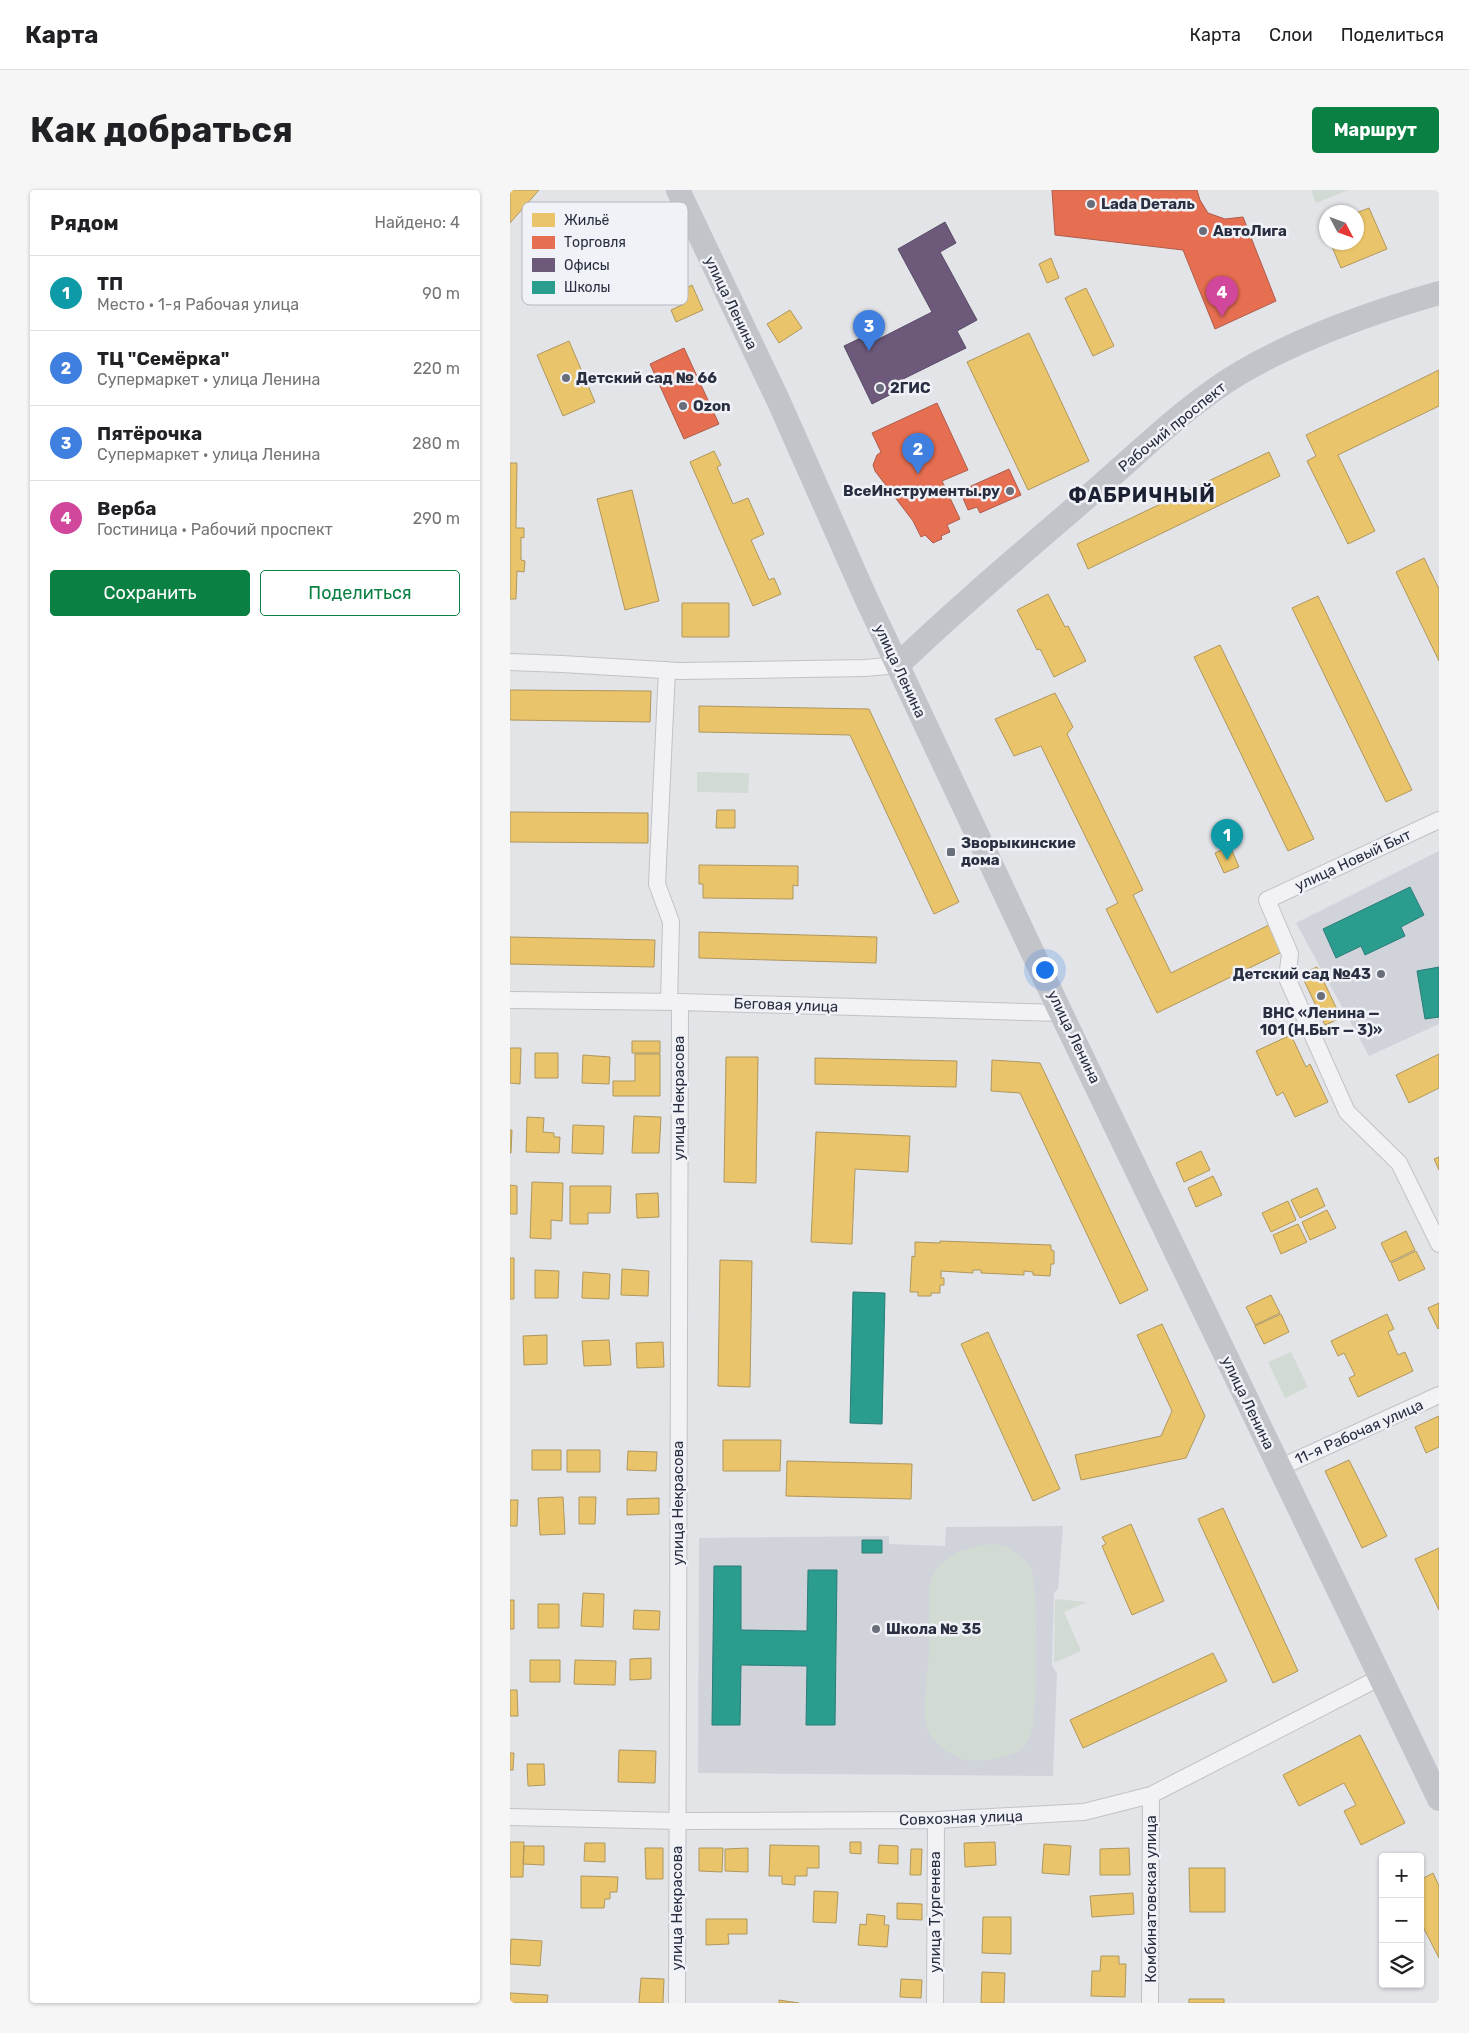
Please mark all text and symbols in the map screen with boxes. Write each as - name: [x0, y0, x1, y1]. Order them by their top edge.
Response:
- text: Карта: [25, 21, 98, 49]
- text: Карта: [1190, 24, 1241, 46]
- text: Слои: [1269, 24, 1313, 46]
- text: Поделиться: [1341, 24, 1444, 46]
- button: Маршрут: [1312, 107, 1439, 153]
- text: Как добраться: [30, 109, 293, 151]
- place label: Lada Dеталь: [1101, 195, 1195, 213]
- marker: Lada Dеталь: [1085, 198, 1097, 210]
- legend: [522, 202, 688, 305]
- north arrow: [1319, 205, 1364, 250]
- text: Рядом: [50, 210, 119, 235]
- text: Жильё: [564, 212, 610, 229]
- text: Найдено: 4: [375, 213, 460, 232]
- place label: АвтоЛига: [1213, 222, 1287, 240]
- marker: АвтоЛига: [1197, 225, 1209, 237]
- text: Торговля: [564, 234, 626, 251]
- street label: улица Ленина: [701, 253, 761, 353]
- text: Офисы: [564, 257, 610, 274]
- text: ТП: [97, 272, 123, 295]
- pin: 4: [1206, 276, 1238, 317]
- text: Школы: [564, 279, 611, 296]
- text: 1: [62, 284, 70, 303]
- text: 90 m: [422, 284, 460, 303]
- text: Место · 1-я Рабочая улица: [97, 295, 299, 314]
- pin: 3: [853, 310, 885, 351]
- text: ТЦ "Семёрка": [97, 347, 229, 370]
- text: 2: [61, 359, 71, 378]
- text: 220 m: [413, 359, 460, 378]
- place label: Детский сад № 66: [576, 369, 717, 387]
- text: Супермаркет · улица Ленина: [97, 370, 320, 389]
- marker: Детский сад № 66: [560, 372, 572, 384]
- street label: Рабочий проспект: [1115, 378, 1230, 476]
- place label: 2ГИС: [890, 379, 931, 397]
- marker: 2ГИС: [874, 382, 886, 394]
- place label: Ozon: [693, 397, 731, 415]
- marker: Ozon: [677, 400, 689, 412]
- text: Пятёрочка: [97, 422, 202, 445]
- pin: 2: [902, 433, 934, 474]
- text: 3: [61, 434, 71, 453]
- text: 280 m: [412, 434, 460, 453]
- text: Супермаркет · улица Ленина: [97, 445, 320, 464]
- place label: ВсеИнструменты.ру: [843, 482, 1000, 500]
- district label: ФАБРИЧНЫЙ: [1068, 483, 1216, 507]
- marker: ВсеИнструменты.ру: [1004, 485, 1016, 497]
- text: Верба: [97, 497, 157, 520]
- text: 4: [61, 509, 71, 528]
- text: 290 m: [413, 509, 460, 528]
- text: Гостиница · Рабочий проспект: [97, 520, 333, 539]
- button: Сохранить: [50, 570, 250, 616]
- button: Поделиться: [260, 570, 460, 616]
- street label: улица Ленина: [870, 621, 930, 721]
- pin: 1: [1211, 819, 1243, 860]
- street label: улица Новый Быт: [1292, 825, 1414, 895]
- place label: Зворыкинские дома: [961, 834, 1076, 869]
- marker: Зворыкинские дома: [945, 846, 957, 858]
- your location: [1032, 957, 1058, 983]
- place label: Детский сад №43: [1233, 965, 1371, 983]
- marker: Детский сад №43: [1375, 968, 1387, 980]
- street label: улица Ленина: [1044, 987, 1104, 1087]
- marker: ВНС «Ленина — 101 (Н.Быт — 3)»: [1315, 990, 1327, 1002]
- street label: Беговая улица: [733, 994, 839, 1016]
- place label: ВНС «Ленина — 101 (Н.Быт — 3)»: [1260, 1004, 1382, 1039]
- street label: улица Некрасова: [670, 1036, 688, 1160]
- street label: улица Ленина: [1218, 1353, 1278, 1453]
- street label: 11-я Рабочая улица: [1292, 1396, 1426, 1468]
- street label: улица Некрасова: [669, 1441, 687, 1565]
- place label: Школа № 35: [886, 1620, 981, 1638]
- marker: Школа № 35: [870, 1623, 882, 1635]
- street label: Совхозная улица: [899, 1807, 1023, 1829]
- street label: Комбинатовская улица: [1142, 1815, 1160, 1983]
- street label: улица Некрасова: [668, 1846, 686, 1970]
- street label: улица Тургенева: [926, 1851, 944, 1973]
- map controls: [1379, 1853, 1424, 1988]
- button: +: [1379, 1853, 1424, 1898]
- button: −: [1379, 1898, 1424, 1943]
- button: layers: [1379, 1943, 1424, 1988]

